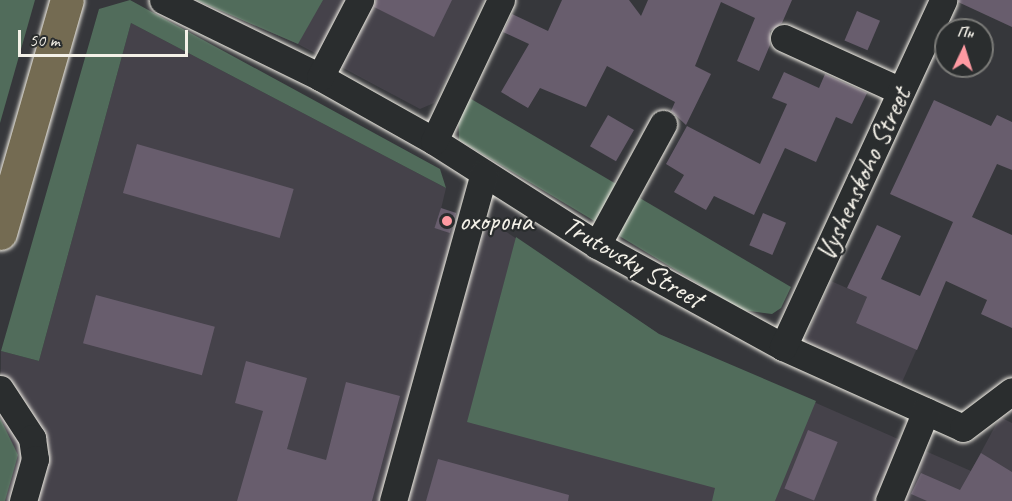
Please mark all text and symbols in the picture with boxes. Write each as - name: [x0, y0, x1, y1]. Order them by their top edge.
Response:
- scale bar: [21, 18, 190, 56]
- north arrow: [934, 18, 994, 78]
- text: Пн: [956, 21, 974, 43]
- text: 50 m: [29, 29, 60, 51]
- street label: Vyshenskoho Street: [808, 82, 918, 266]
- place label: охорона: [459, 204, 533, 238]
- street label: Trutovsky Street: [557, 208, 709, 316]
- marker: охорона: [440, 214, 454, 228]

